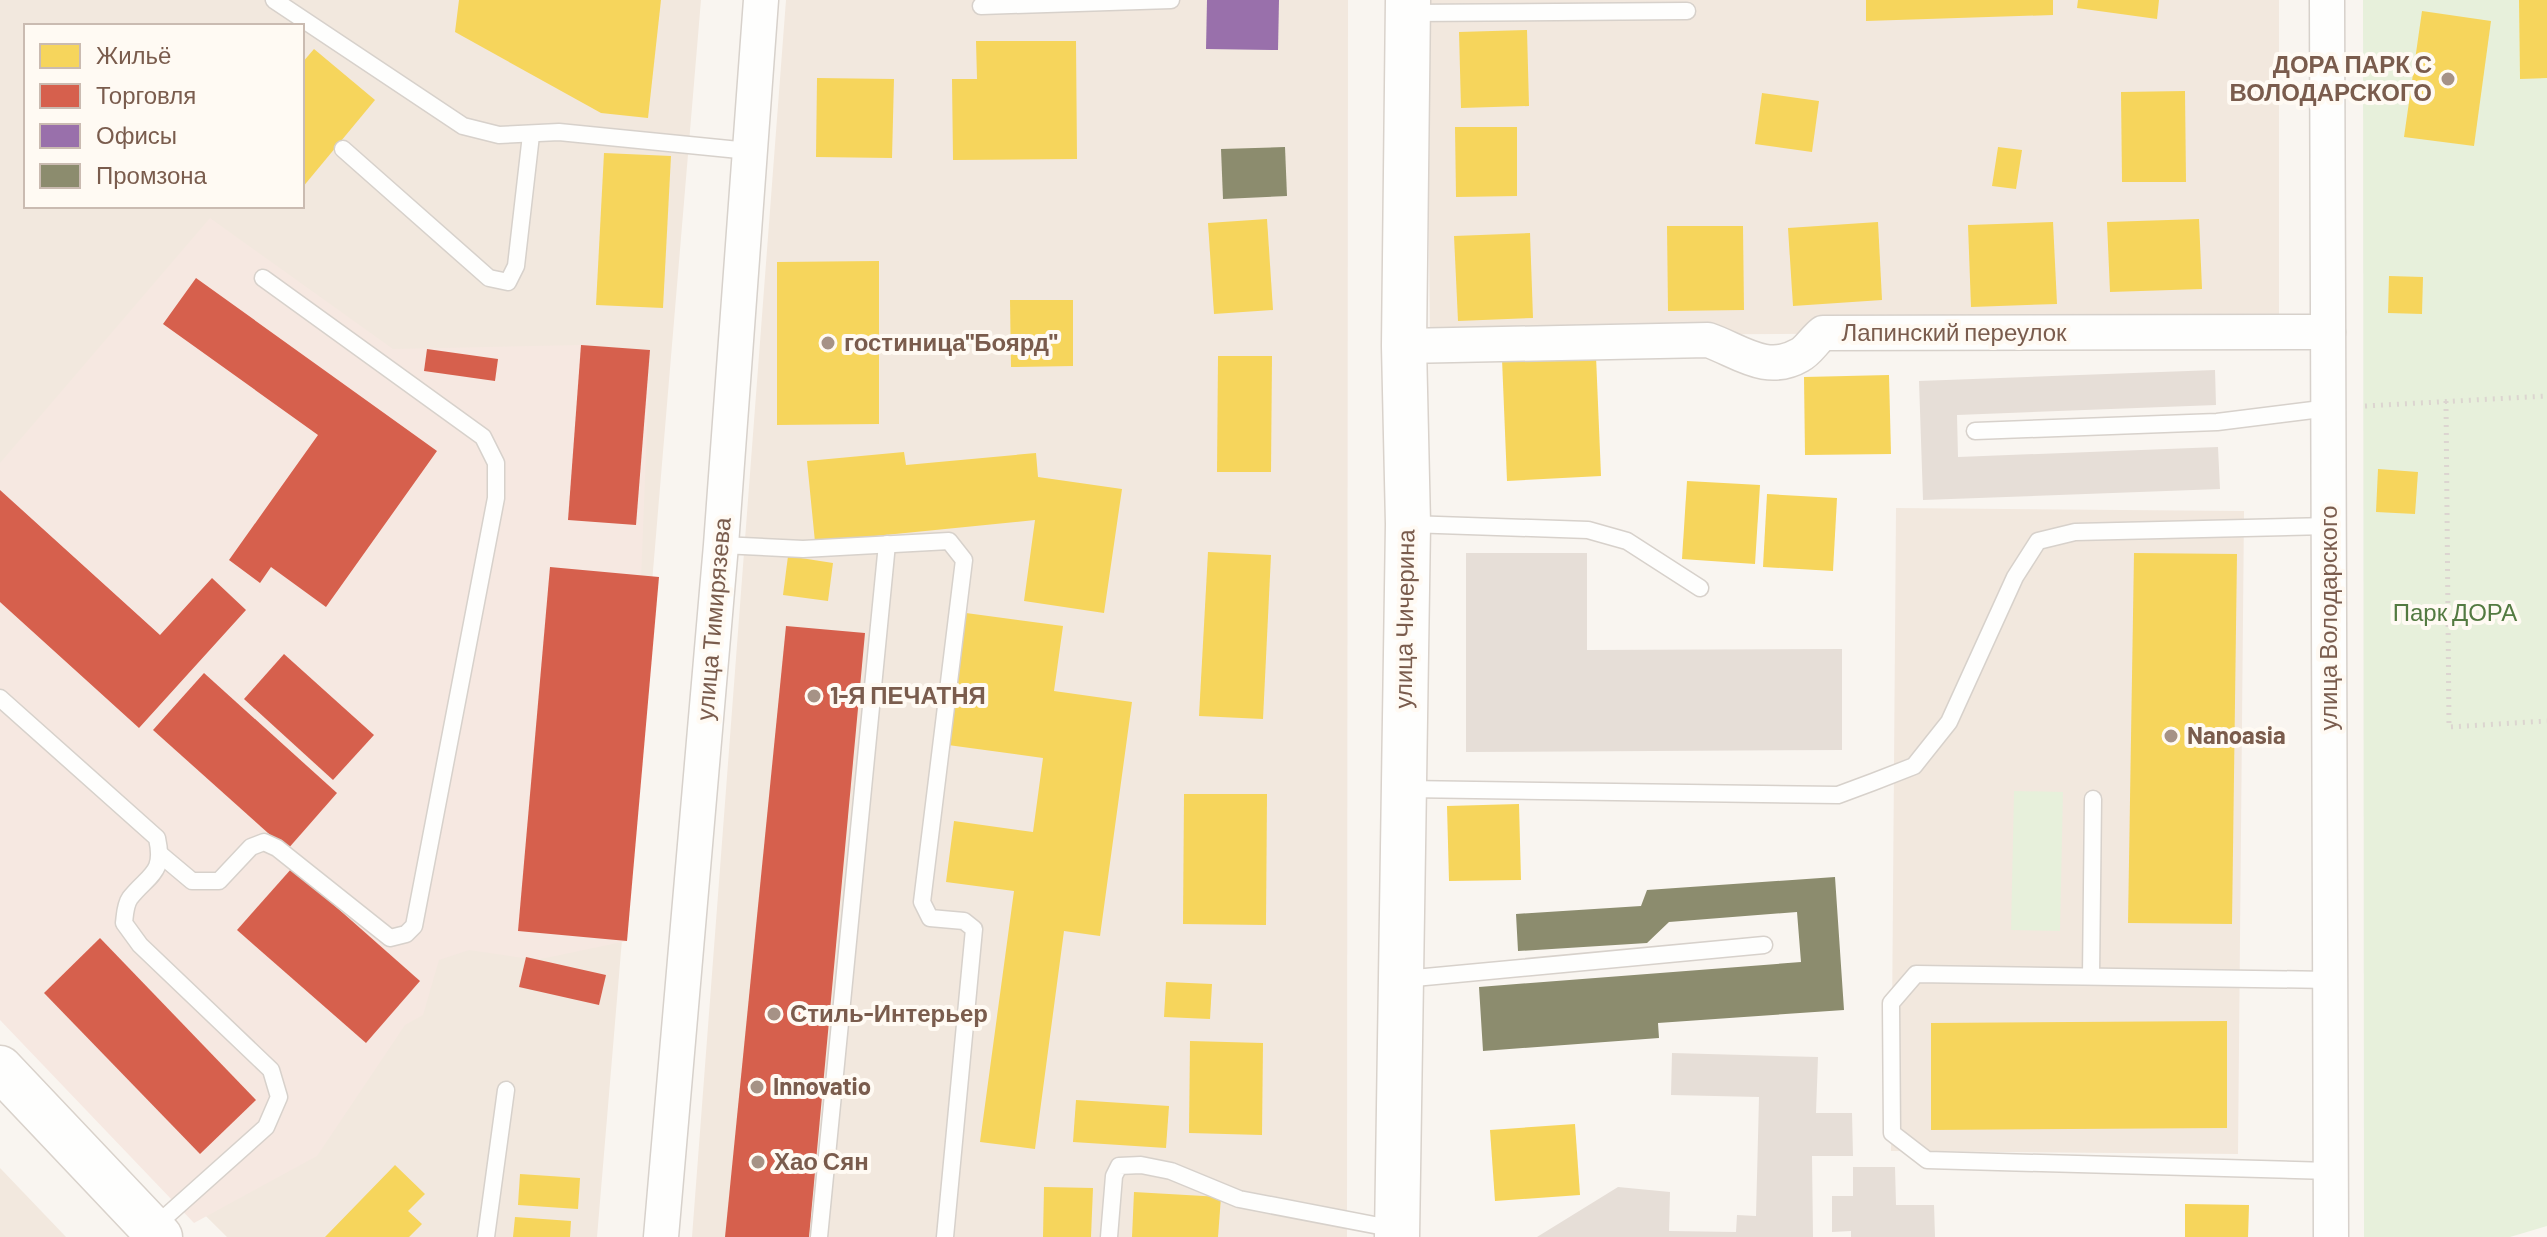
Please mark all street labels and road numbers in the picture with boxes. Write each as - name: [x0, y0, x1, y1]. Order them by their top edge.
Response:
- street label: Лапинский переулок: [1841, 317, 2067, 346]
- street label: улица Володарского: [2313, 505, 2342, 731]
- street label: улица Тимирязева: [689, 516, 736, 722]
- street label: улица Чичерина: [1387, 528, 1420, 709]

